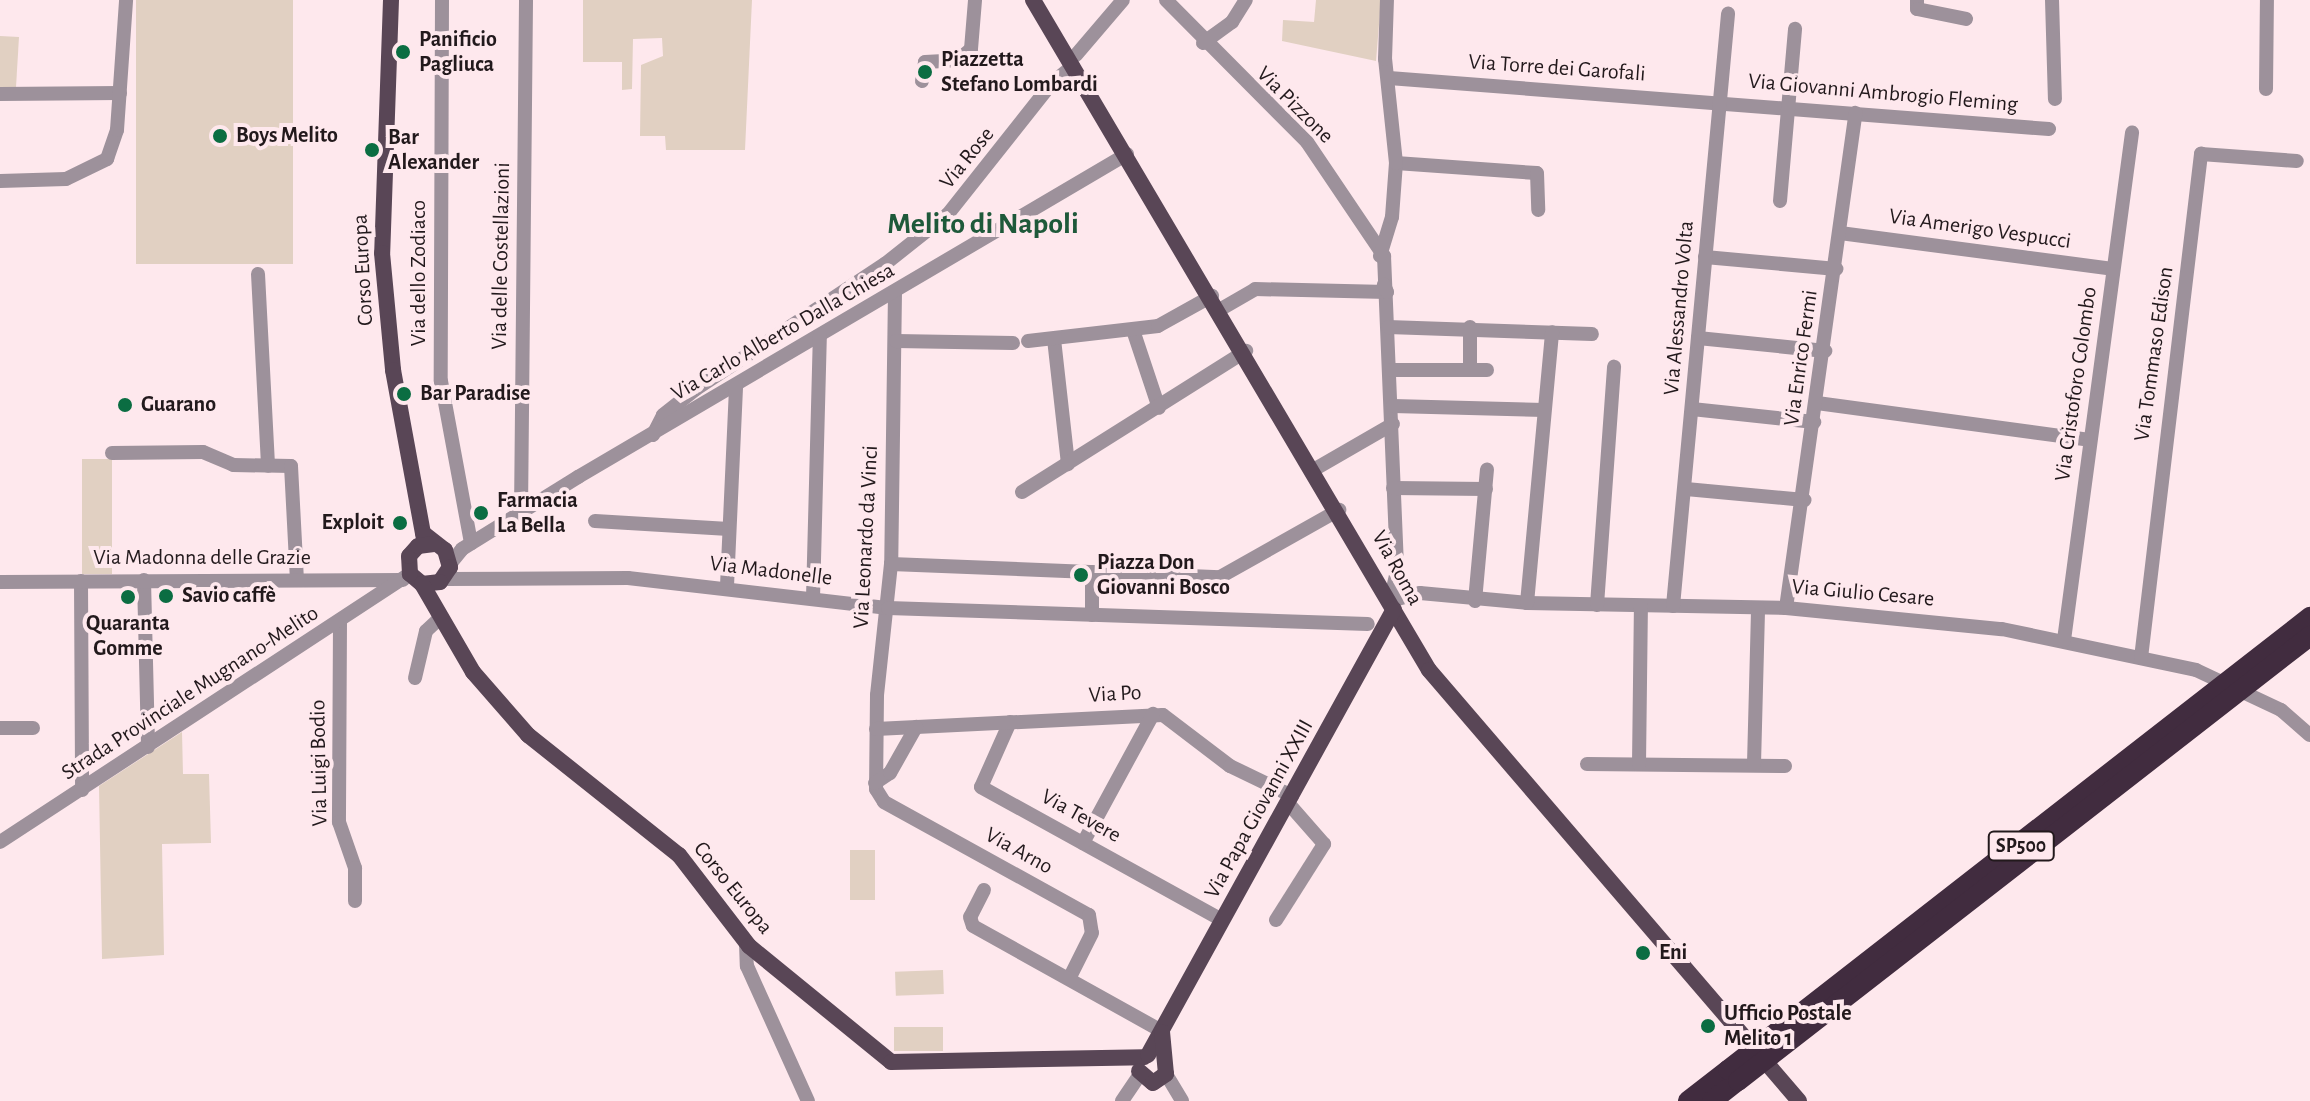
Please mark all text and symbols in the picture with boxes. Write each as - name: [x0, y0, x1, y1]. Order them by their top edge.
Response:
- place label: Panificio Pagliuca: [419, 26, 497, 78]
- marker: Panificio Pagliuca: [394, 43, 412, 61]
- place label: Piazzetta Stefano Lombardi: [941, 46, 1098, 98]
- street label: Via Torre dei Garofali: [1467, 49, 1647, 87]
- street label: Via Pizzone: [1251, 61, 1339, 149]
- marker: Piazzetta Stefano Lombardi: [916, 63, 934, 81]
- street label: Via Giovanni Ambrogio Fleming: [1747, 68, 2019, 118]
- street label: Via Rose: [934, 122, 1000, 194]
- place label: Boys Melito: [236, 123, 338, 149]
- place label: Bar Alexander: [388, 124, 479, 176]
- marker: Boys Melito: [211, 127, 229, 145]
- marker: Bar Alexander: [363, 141, 381, 159]
- street label: Via delle Costellazioni: [486, 162, 516, 350]
- street label: Via dello Zodiaco: [406, 200, 432, 346]
- street label: Via Amerigo Vespucci: [1887, 203, 2073, 255]
- district label: Melito di Napoli: [887, 206, 1079, 242]
- street label: Corso Europa: [347, 214, 379, 326]
- street label: Via Alessandro Volta: [1658, 220, 1700, 396]
- street label: Via Carlo Alberto Dalla Chiesa: [667, 257, 899, 407]
- street label: Via Tommaso Edison: [2129, 265, 2179, 443]
- street label: Via Cristoforo Colombo: [2049, 285, 2103, 483]
- street label: Via Enrico Fermi: [1778, 288, 1824, 428]
- place label: Bar Paradise: [420, 381, 530, 407]
- marker: Bar Paradise: [395, 385, 413, 403]
- place label: Guarano: [141, 392, 216, 418]
- marker: Guarano: [116, 396, 134, 414]
- street label: Via Leonardo da Vinci: [848, 445, 884, 629]
- place label: Farmacia La Bella: [497, 487, 578, 538]
- marker: Farmacia La Bella: [472, 504, 490, 522]
- place label: Exploit: [321, 510, 384, 536]
- marker: Exploit: [391, 514, 409, 532]
- street label: Via Roma: [1366, 526, 1428, 610]
- street label: Via Madonna delle Grazie: [93, 545, 311, 571]
- place label: Piazza Don Giovanni Bosco: [1097, 549, 1230, 600]
- street label: Via Madonelle: [708, 550, 834, 592]
- marker: Piazza Don Giovanni Bosco: [1072, 566, 1090, 584]
- street label: Via Giulio Cesare: [1791, 574, 1935, 612]
- place label: Savio caffè: [182, 583, 276, 609]
- marker: Savio caffè: [157, 587, 175, 605]
- marker: Quaranta Gomme: [119, 588, 137, 606]
- street label: Strada Provinciale Mugnano-Melito: [57, 600, 323, 786]
- place label: Quaranta Gomme: [86, 610, 170, 662]
- street label: Via Po: [1088, 679, 1142, 709]
- street label: Via Luigi Bodio: [305, 699, 333, 827]
- street label: Via Papa Giovanni XXIII: [1199, 715, 1319, 903]
- street label: Via Tevere: [1036, 783, 1126, 849]
- street label: Via Arno: [981, 822, 1057, 880]
- road number: SP500: [1987, 830, 2055, 862]
- street label: Corso Europa: [688, 836, 778, 940]
- place label: Eni: [1659, 940, 1687, 966]
- marker: Eni: [1634, 944, 1652, 962]
- place label: Ufficio Postale Melito 1: [1724, 1000, 1852, 1052]
- marker: Ufficio Postale Melito 1: [1699, 1017, 1717, 1035]

